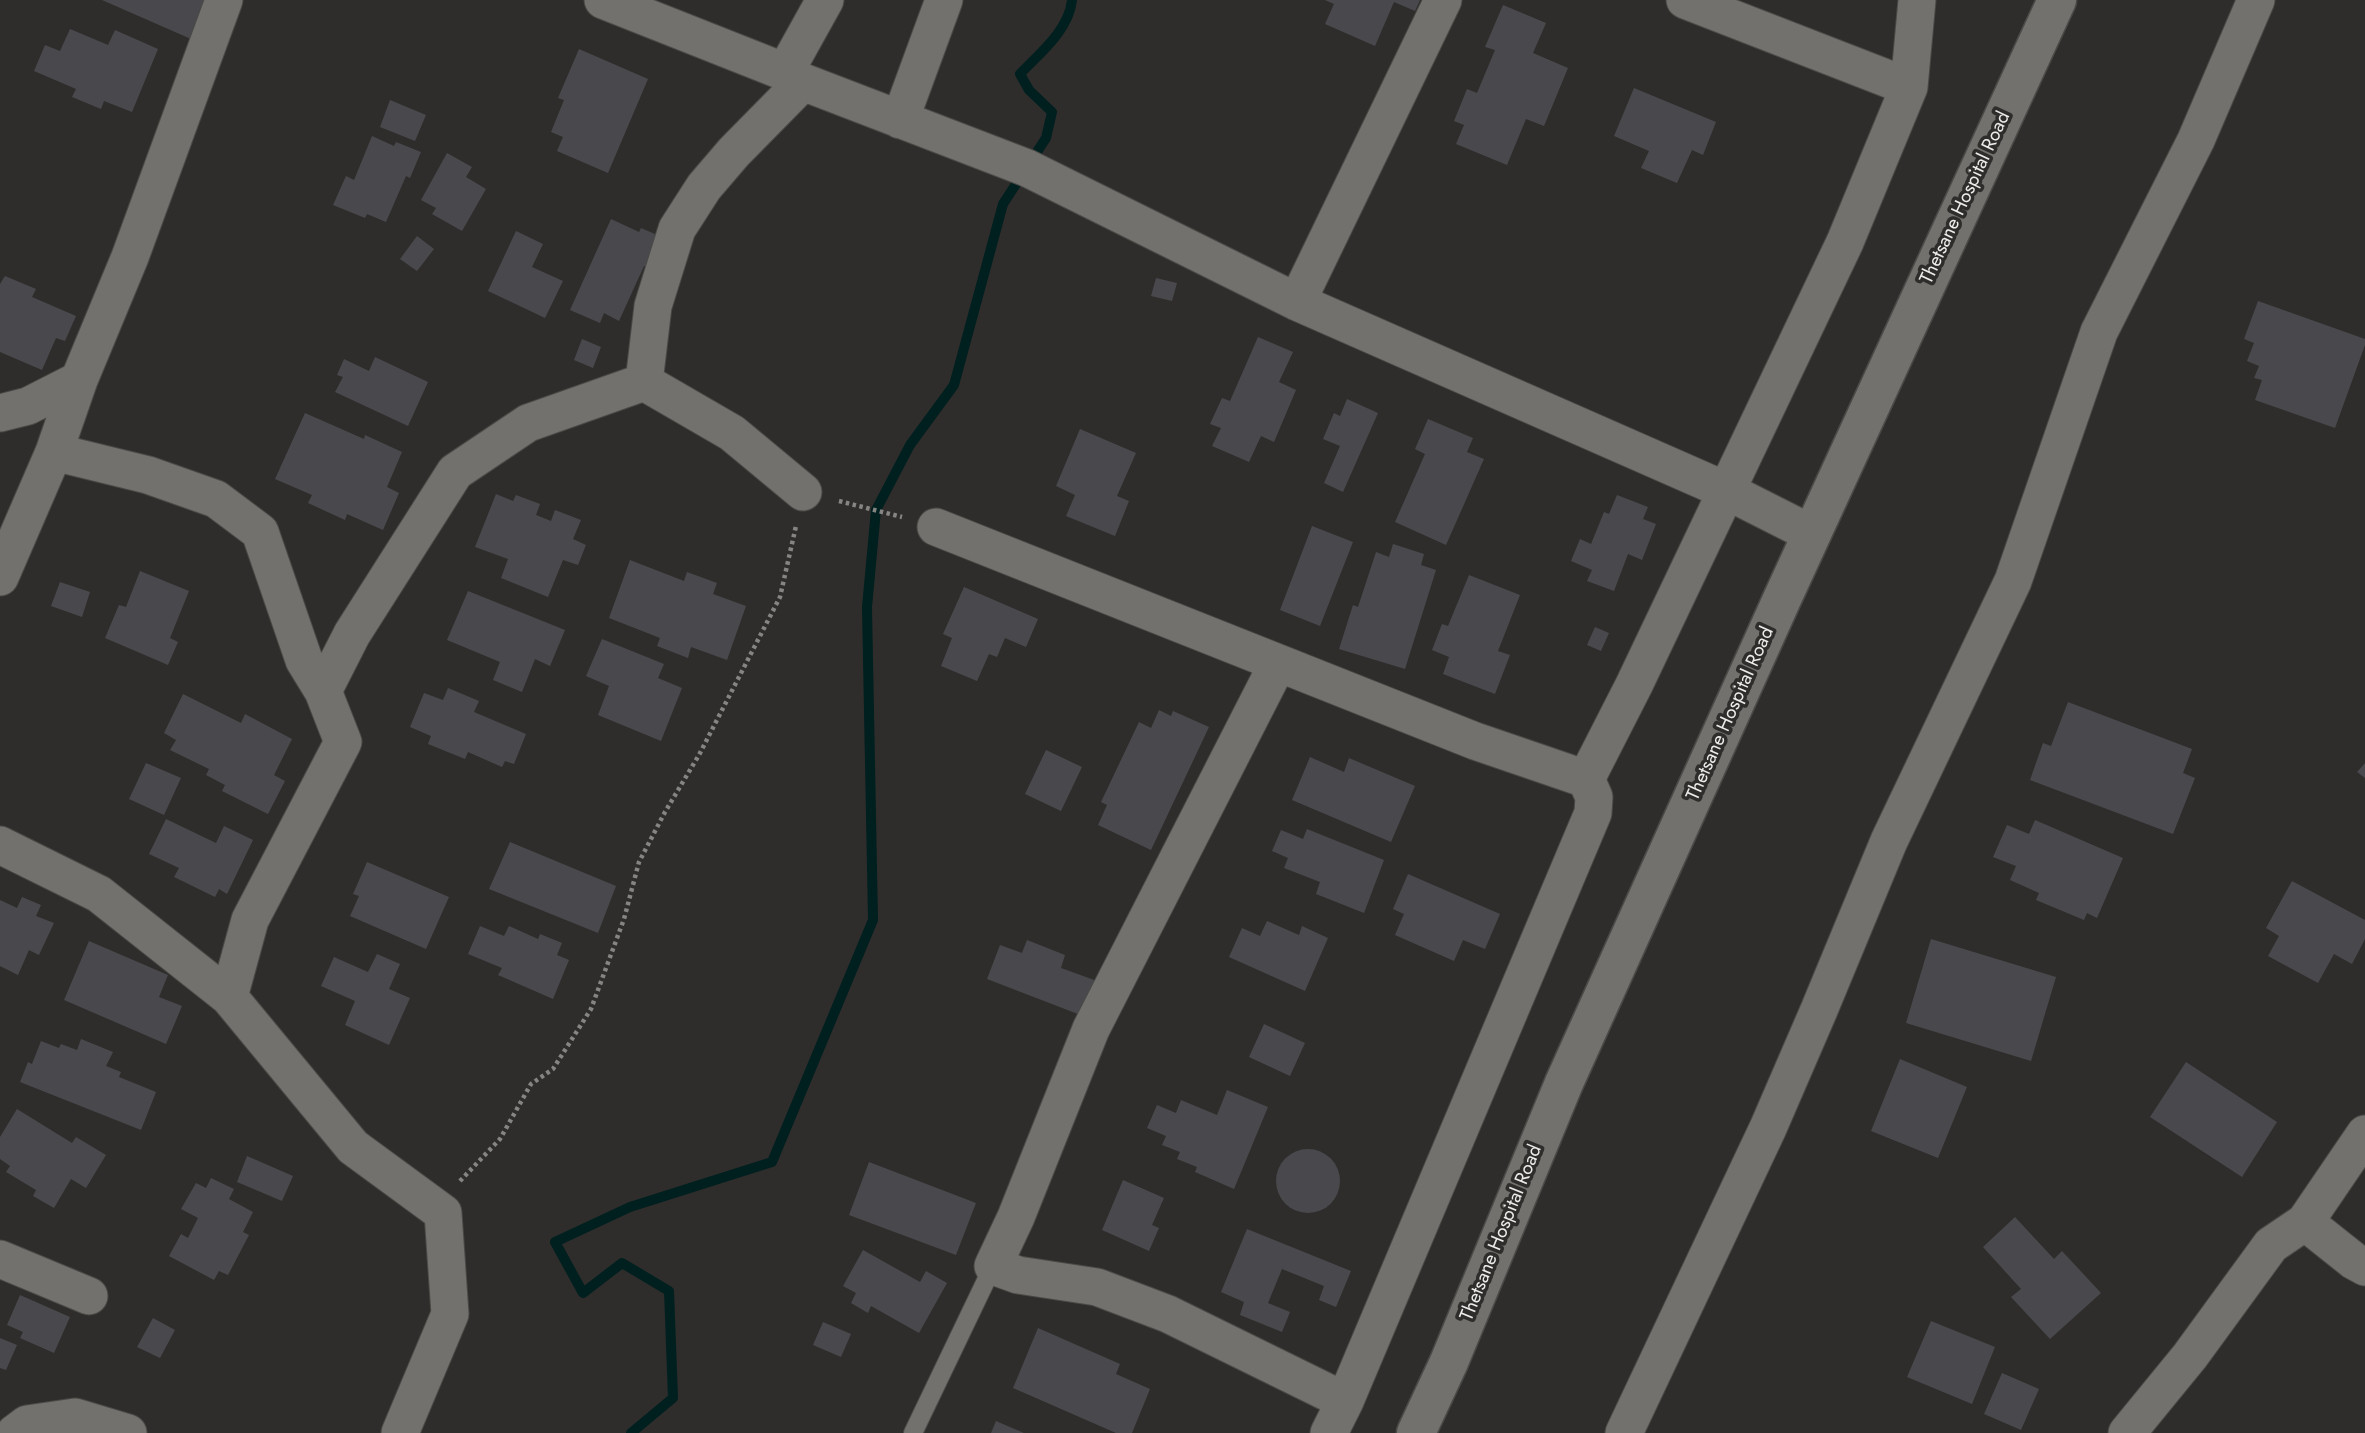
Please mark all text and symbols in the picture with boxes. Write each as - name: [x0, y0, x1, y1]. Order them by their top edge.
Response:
- street label: Thetsane Hospital Road: [1916, 108, 2016, 288]
- street label: Thetsane Hospital Road: [1682, 624, 1780, 804]
- street label: Thetsane Hospital Road: [1456, 1142, 1548, 1324]

